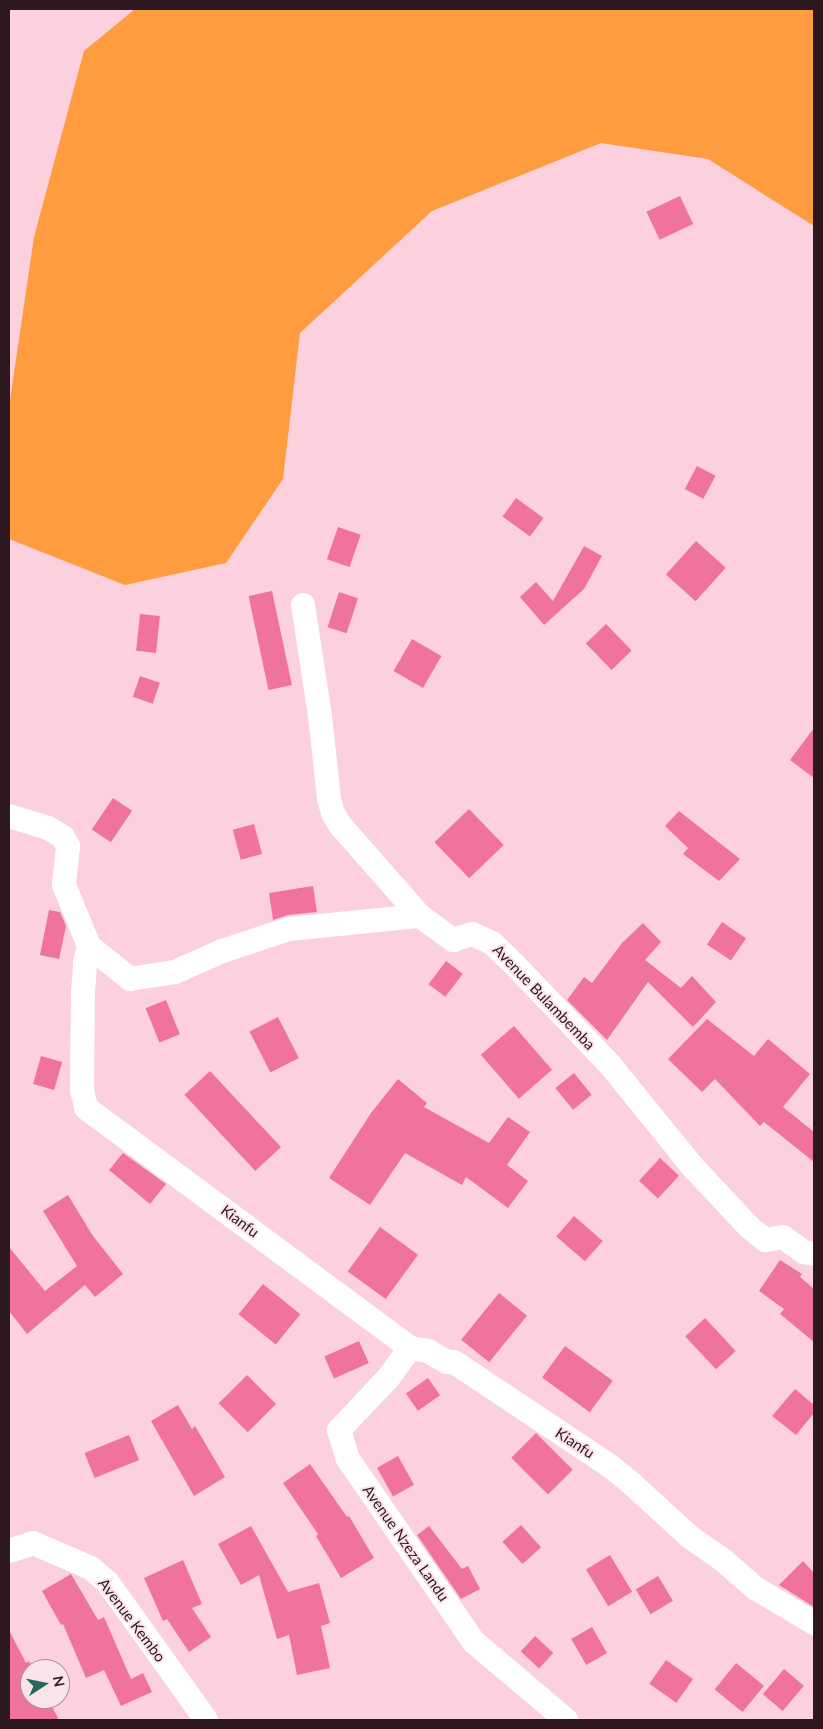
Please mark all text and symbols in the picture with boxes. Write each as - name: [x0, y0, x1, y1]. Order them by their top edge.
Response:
- street label: Avenue Bulambemba: [489, 941, 599, 1053]
- street label: Kianfu: [217, 1201, 263, 1241]
- street label: Kianfu: [552, 1424, 598, 1462]
- street label: Avenue Nzeza Landu: [359, 1481, 453, 1605]
- street label: Avenue Kembo: [95, 1575, 169, 1665]
- north arrow: [20, 1659, 70, 1709]
- text: N: [50, 1674, 69, 1688]

